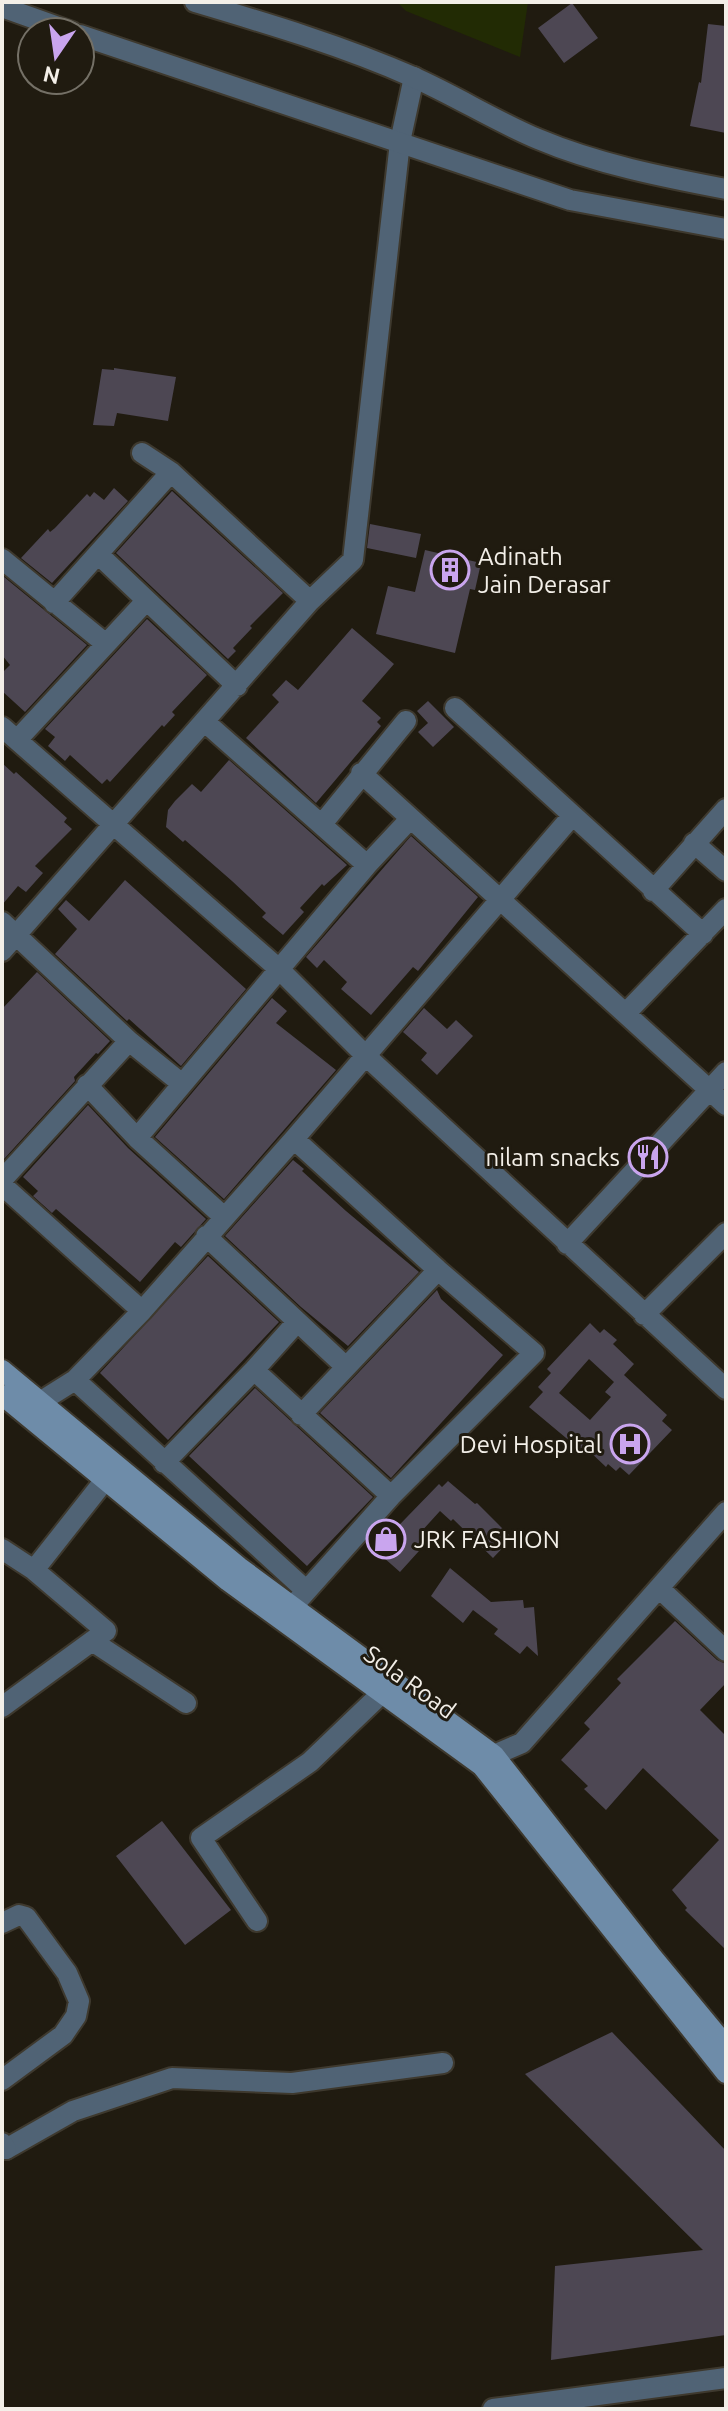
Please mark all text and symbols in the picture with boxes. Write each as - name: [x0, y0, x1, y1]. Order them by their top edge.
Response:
- north arrow: [16, 16, 96, 96]
- text: N: [41, 62, 62, 90]
- place label: Adinath Jain Derasar: [478, 543, 611, 598]
- building icon: Adinath Jain Derasar: [429, 549, 471, 591]
- restaurant icon: nilam snacks: [627, 1136, 669, 1178]
- place label: nilam snacks: [485, 1144, 620, 1171]
- hospital icon: Devi Hospital: [609, 1423, 651, 1465]
- place label: Devi Hospital: [460, 1431, 602, 1458]
- shop icon: JRK FASHION: [365, 1518, 407, 1560]
- place label: JRK FASHION: [414, 1526, 560, 1553]
- street label: Sola Road: [359, 1640, 461, 1724]

